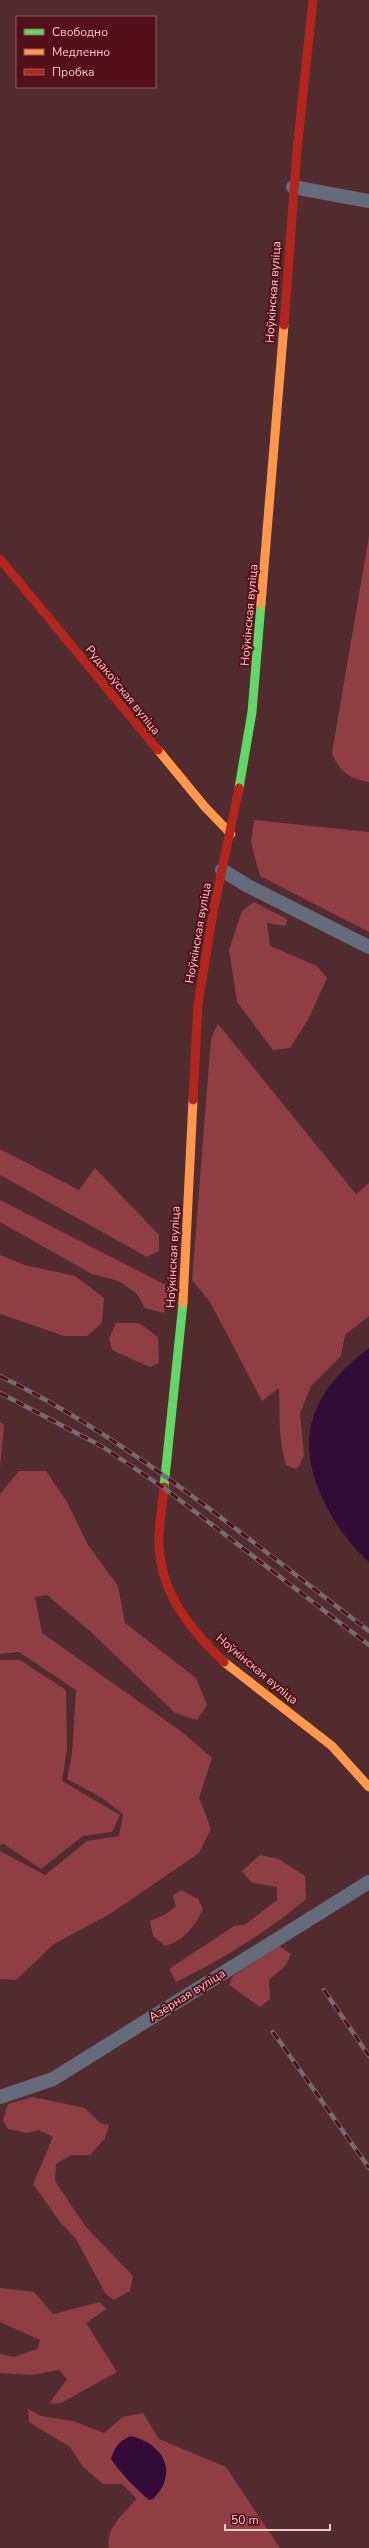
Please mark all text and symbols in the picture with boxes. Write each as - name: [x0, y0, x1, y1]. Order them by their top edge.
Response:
- legend: [16, 16, 156, 88]
- text: Свободно: [52, 24, 108, 40]
- text: Медленно: [52, 44, 110, 60]
- text: Пробка: [52, 64, 95, 80]
- street label: Ноўкінская вуліца: [261, 240, 285, 344]
- street label: Ноўкінская вуліца: [237, 563, 261, 667]
- street label: Рудакоўская вуліца: [82, 642, 164, 738]
- street label: Ноўкінская вуліца: [181, 881, 215, 985]
- street label: Ноўкінская вуліца: [162, 1205, 184, 1309]
- street label: Ноўкінская вуліца: [213, 1630, 301, 1708]
- street label: Азёрная вуліца: [146, 1965, 228, 2025]
- scale bar: [225, 2506, 330, 2532]
- text: 50 m: [231, 2512, 259, 2528]

